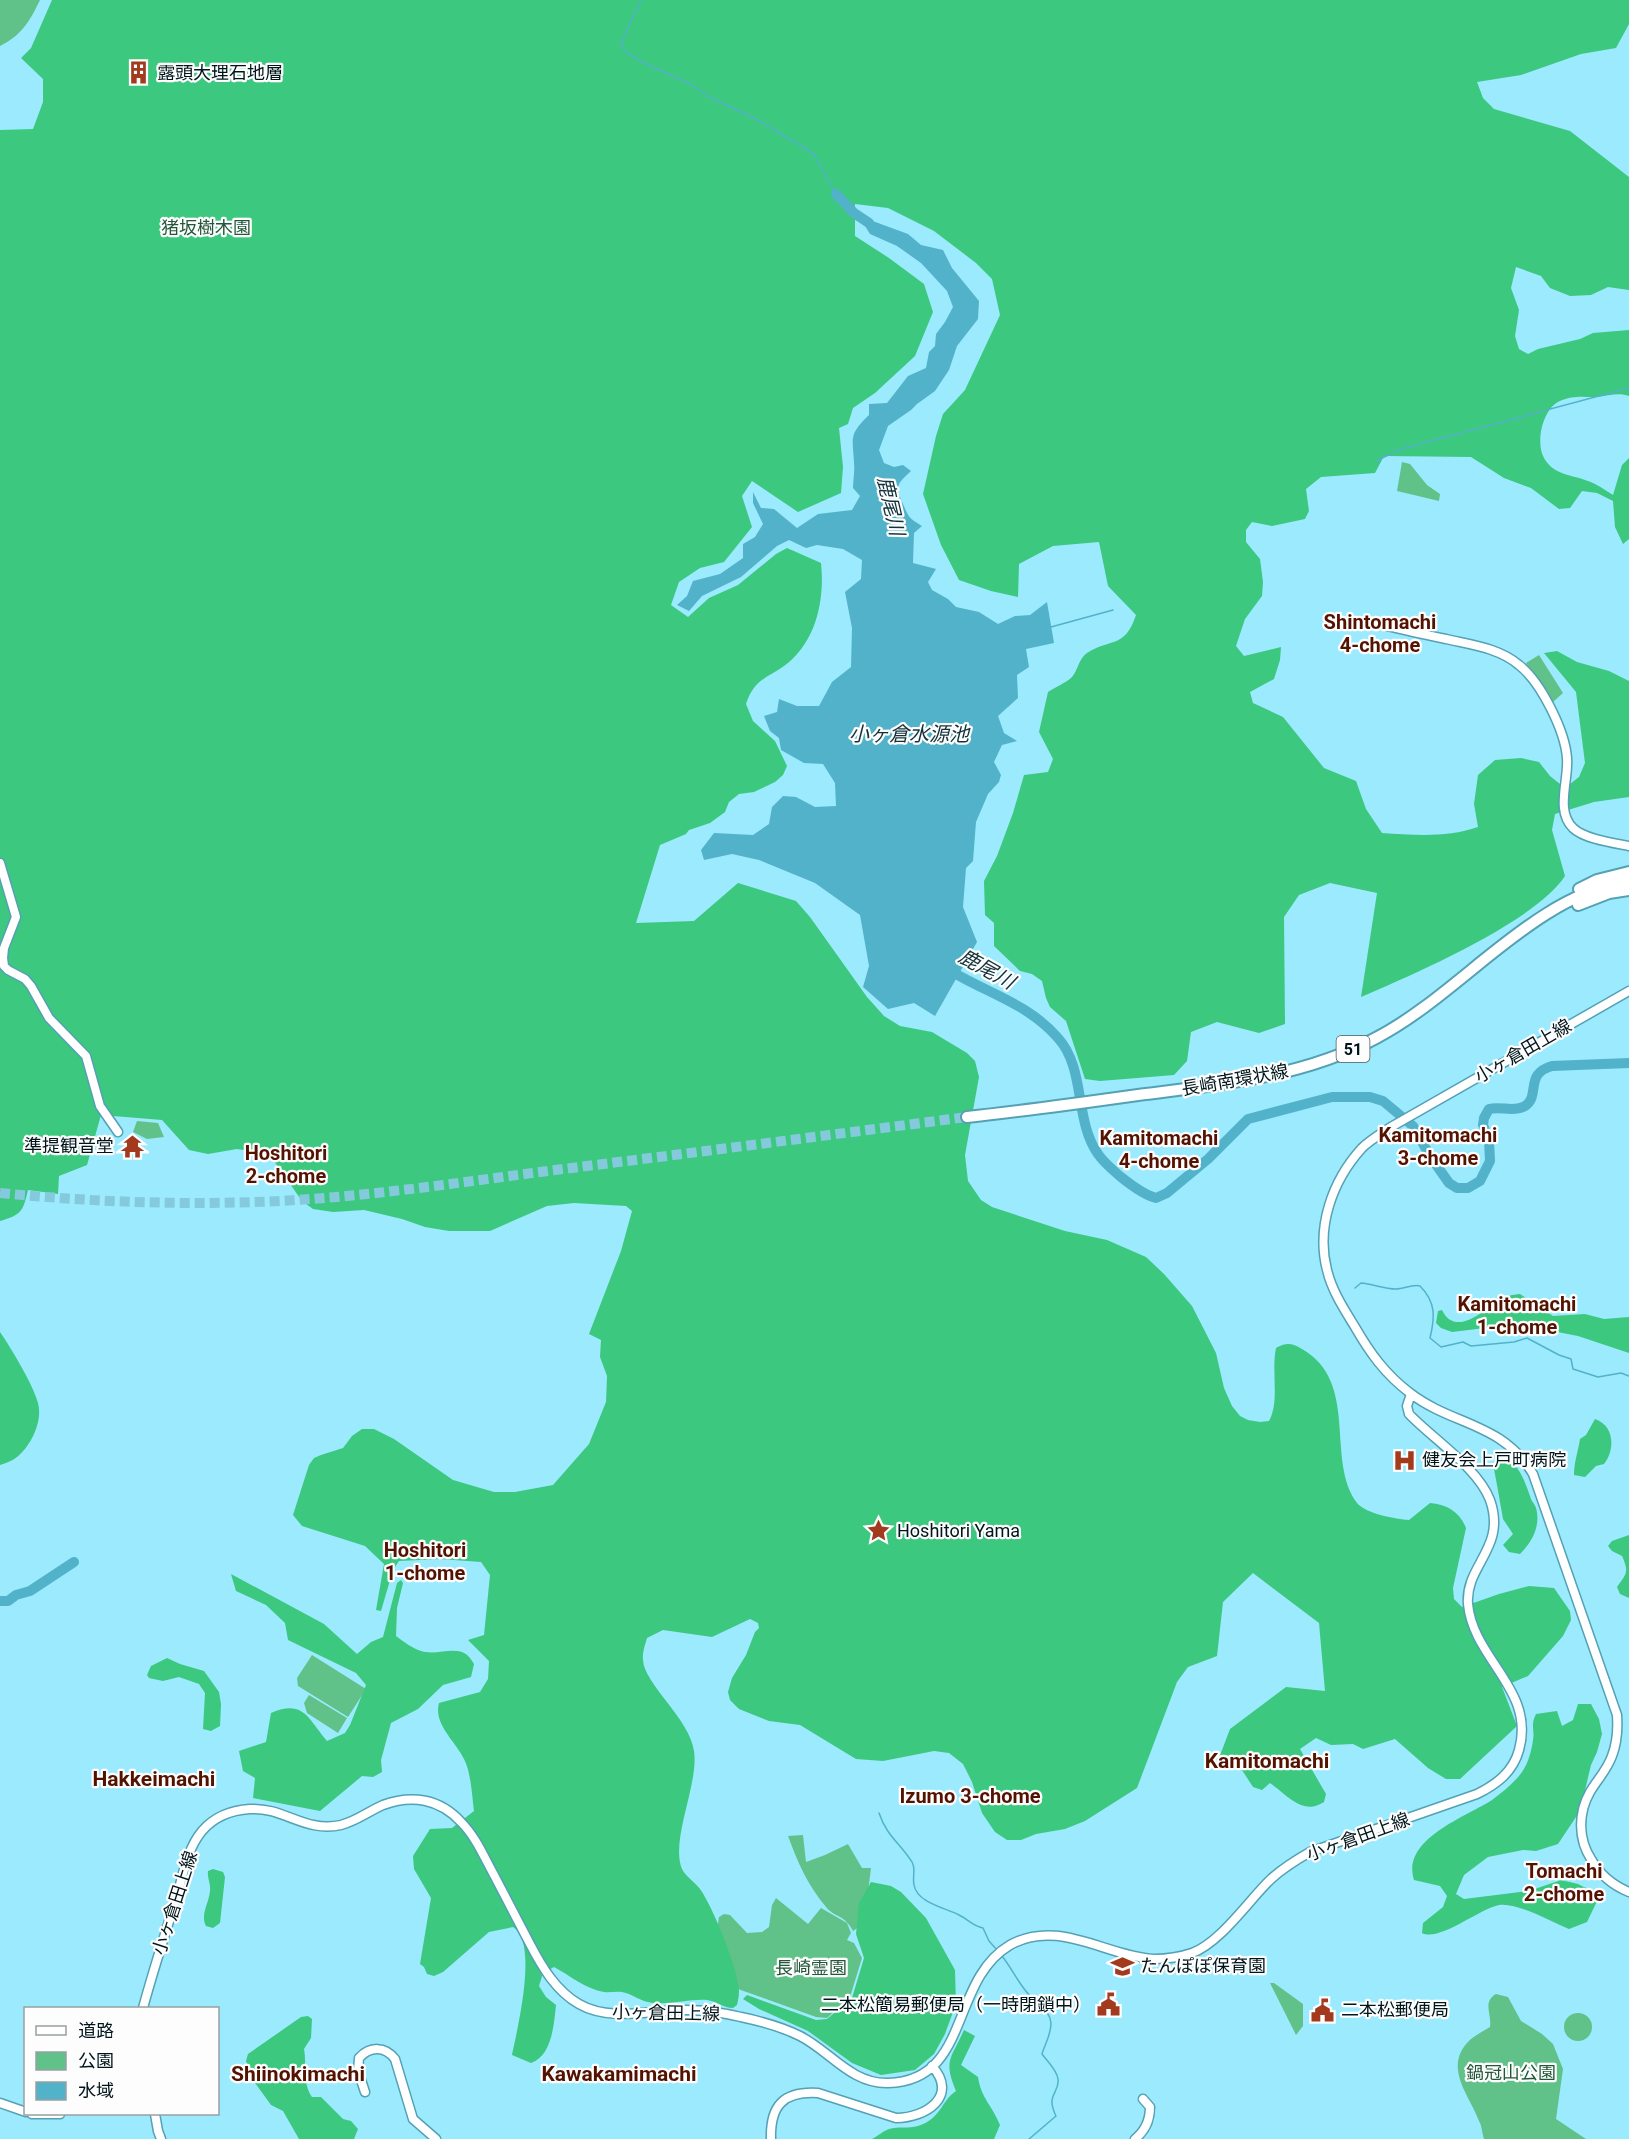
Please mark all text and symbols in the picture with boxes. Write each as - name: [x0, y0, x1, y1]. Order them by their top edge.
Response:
- building icon: 露頭大理石地層: [126, 60, 152, 86]
- place label: 露頭大理石地層: [157, 62, 283, 83]
- park label: 猪坂樹木園: [161, 217, 251, 238]
- water label: 鹿尾川: [873, 474, 910, 540]
- district label: Shintomachi 4-chome: [1324, 610, 1436, 657]
- water label: 小ヶ倉水源池: [849, 722, 971, 746]
- water label: 鹿尾川: [955, 944, 1021, 995]
- street label: 小ヶ倉田上線: [1471, 1014, 1575, 1087]
- road number: 51: [1336, 1036, 1370, 1062]
- street label: 長崎南環状線: [1180, 1060, 1290, 1099]
- district label: Kamitomachi 3-chome: [1379, 1123, 1497, 1170]
- district label: Kamitomachi 4-chome: [1100, 1126, 1218, 1173]
- temple icon: 準提観音堂: [119, 1133, 145, 1159]
- place label: 準提観音堂: [24, 1135, 114, 1156]
- district label: Hoshitori 2-chome: [245, 1141, 327, 1188]
- district label: Kamitomachi 1-chome: [1458, 1292, 1576, 1339]
- hospital icon: 健友会上戸町病院: [1391, 1447, 1417, 1473]
- place label: 健友会上戸町病院: [1422, 1449, 1566, 1470]
- place icon: Hoshitori Yama: [866, 1518, 892, 1544]
- place label: Hoshitori Yama: [897, 1520, 1020, 1541]
- district label: Hoshitori 1-chome: [384, 1538, 466, 1585]
- district label: Kamitomachi: [1205, 1749, 1329, 1773]
- district label: Hakkeimachi: [93, 1767, 215, 1791]
- district label: Izumo 3-chome: [899, 1784, 1041, 1808]
- street label: 小ヶ倉田上線: [1303, 1808, 1412, 1865]
- street label: 小ヶ倉田上線: [148, 1848, 201, 1957]
- district label: Tomachi 2-chome: [1524, 1859, 1604, 1906]
- school or university icon: たんぽぽ保育園: [1109, 1953, 1135, 1979]
- place label: たんぽぽ保育園: [1140, 1955, 1266, 1976]
- park label: 長崎霊園: [775, 1957, 847, 1978]
- public building icon: 二本松簡易郵便局（一時閉鎖中）: [1096, 1992, 1122, 2018]
- place label: 二本松簡易郵便局（一時閉鎖中）: [821, 1994, 1091, 2015]
- public building icon: 二本松郵便局: [1310, 1997, 1336, 2023]
- place label: 二本松郵便局: [1341, 1999, 1449, 2020]
- street label: 小ヶ倉田上線: [612, 2001, 720, 2024]
- legend: [24, 2007, 219, 2115]
- text: 道路: [78, 2020, 114, 2041]
- text: 公園: [78, 2050, 114, 2071]
- district label: Shiinokimachi: [231, 2062, 365, 2086]
- district label: Kawakamimachi: [541, 2062, 697, 2086]
- park label: 鍋冠山公園: [1466, 2062, 1556, 2083]
- text: 水域: [78, 2080, 114, 2101]

